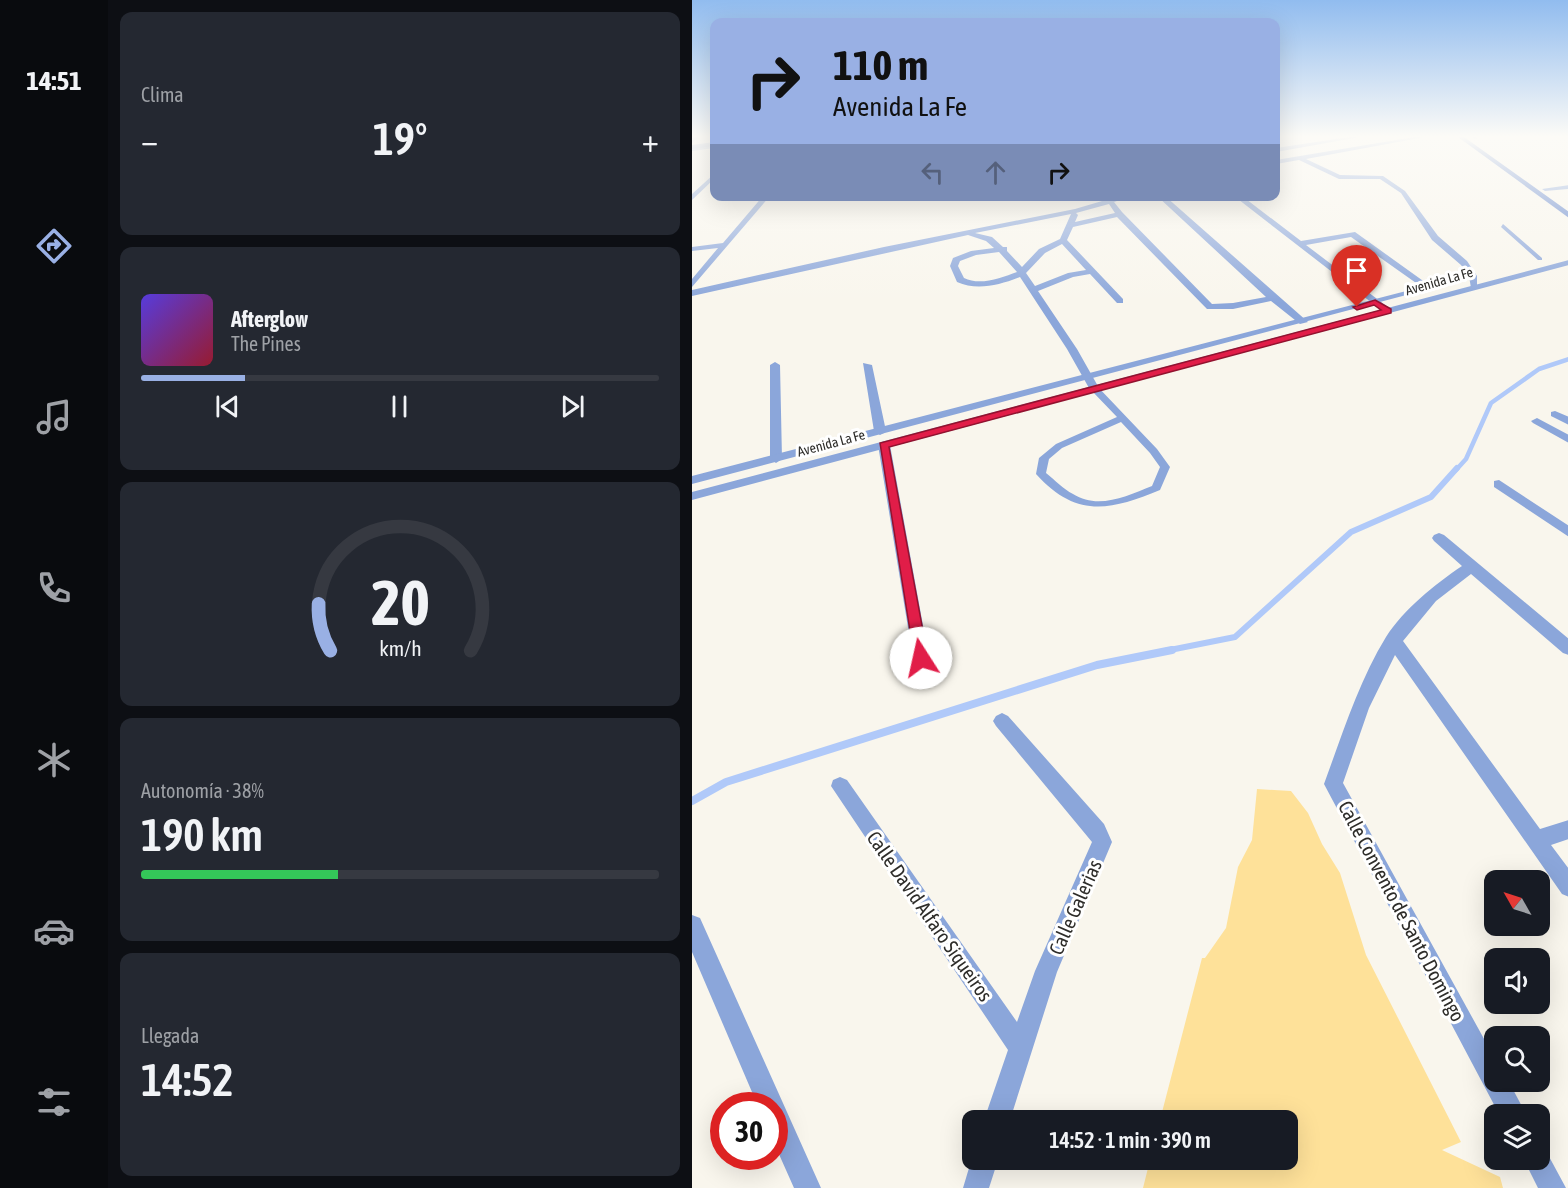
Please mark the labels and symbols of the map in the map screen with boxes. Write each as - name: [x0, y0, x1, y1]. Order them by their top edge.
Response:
- pin: [1331, 245, 1382, 307]
- street label: Avenida La Fe: [1403, 264, 1475, 298]
- street label: Avenida La Fe: [795, 426, 867, 460]
- position arrow: [889, 626, 953, 690]
- street label: Calle Convento de Santo Domingo: [1334, 797, 1470, 1025]
- street label: Calle David Alfaro Siqueiros: [863, 827, 997, 1005]
- street label: Calle Galerias: [1044, 856, 1106, 958]
- north arrow: [1484, 870, 1550, 936]
- speed limit sign: 30: [710, 1092, 788, 1170]

